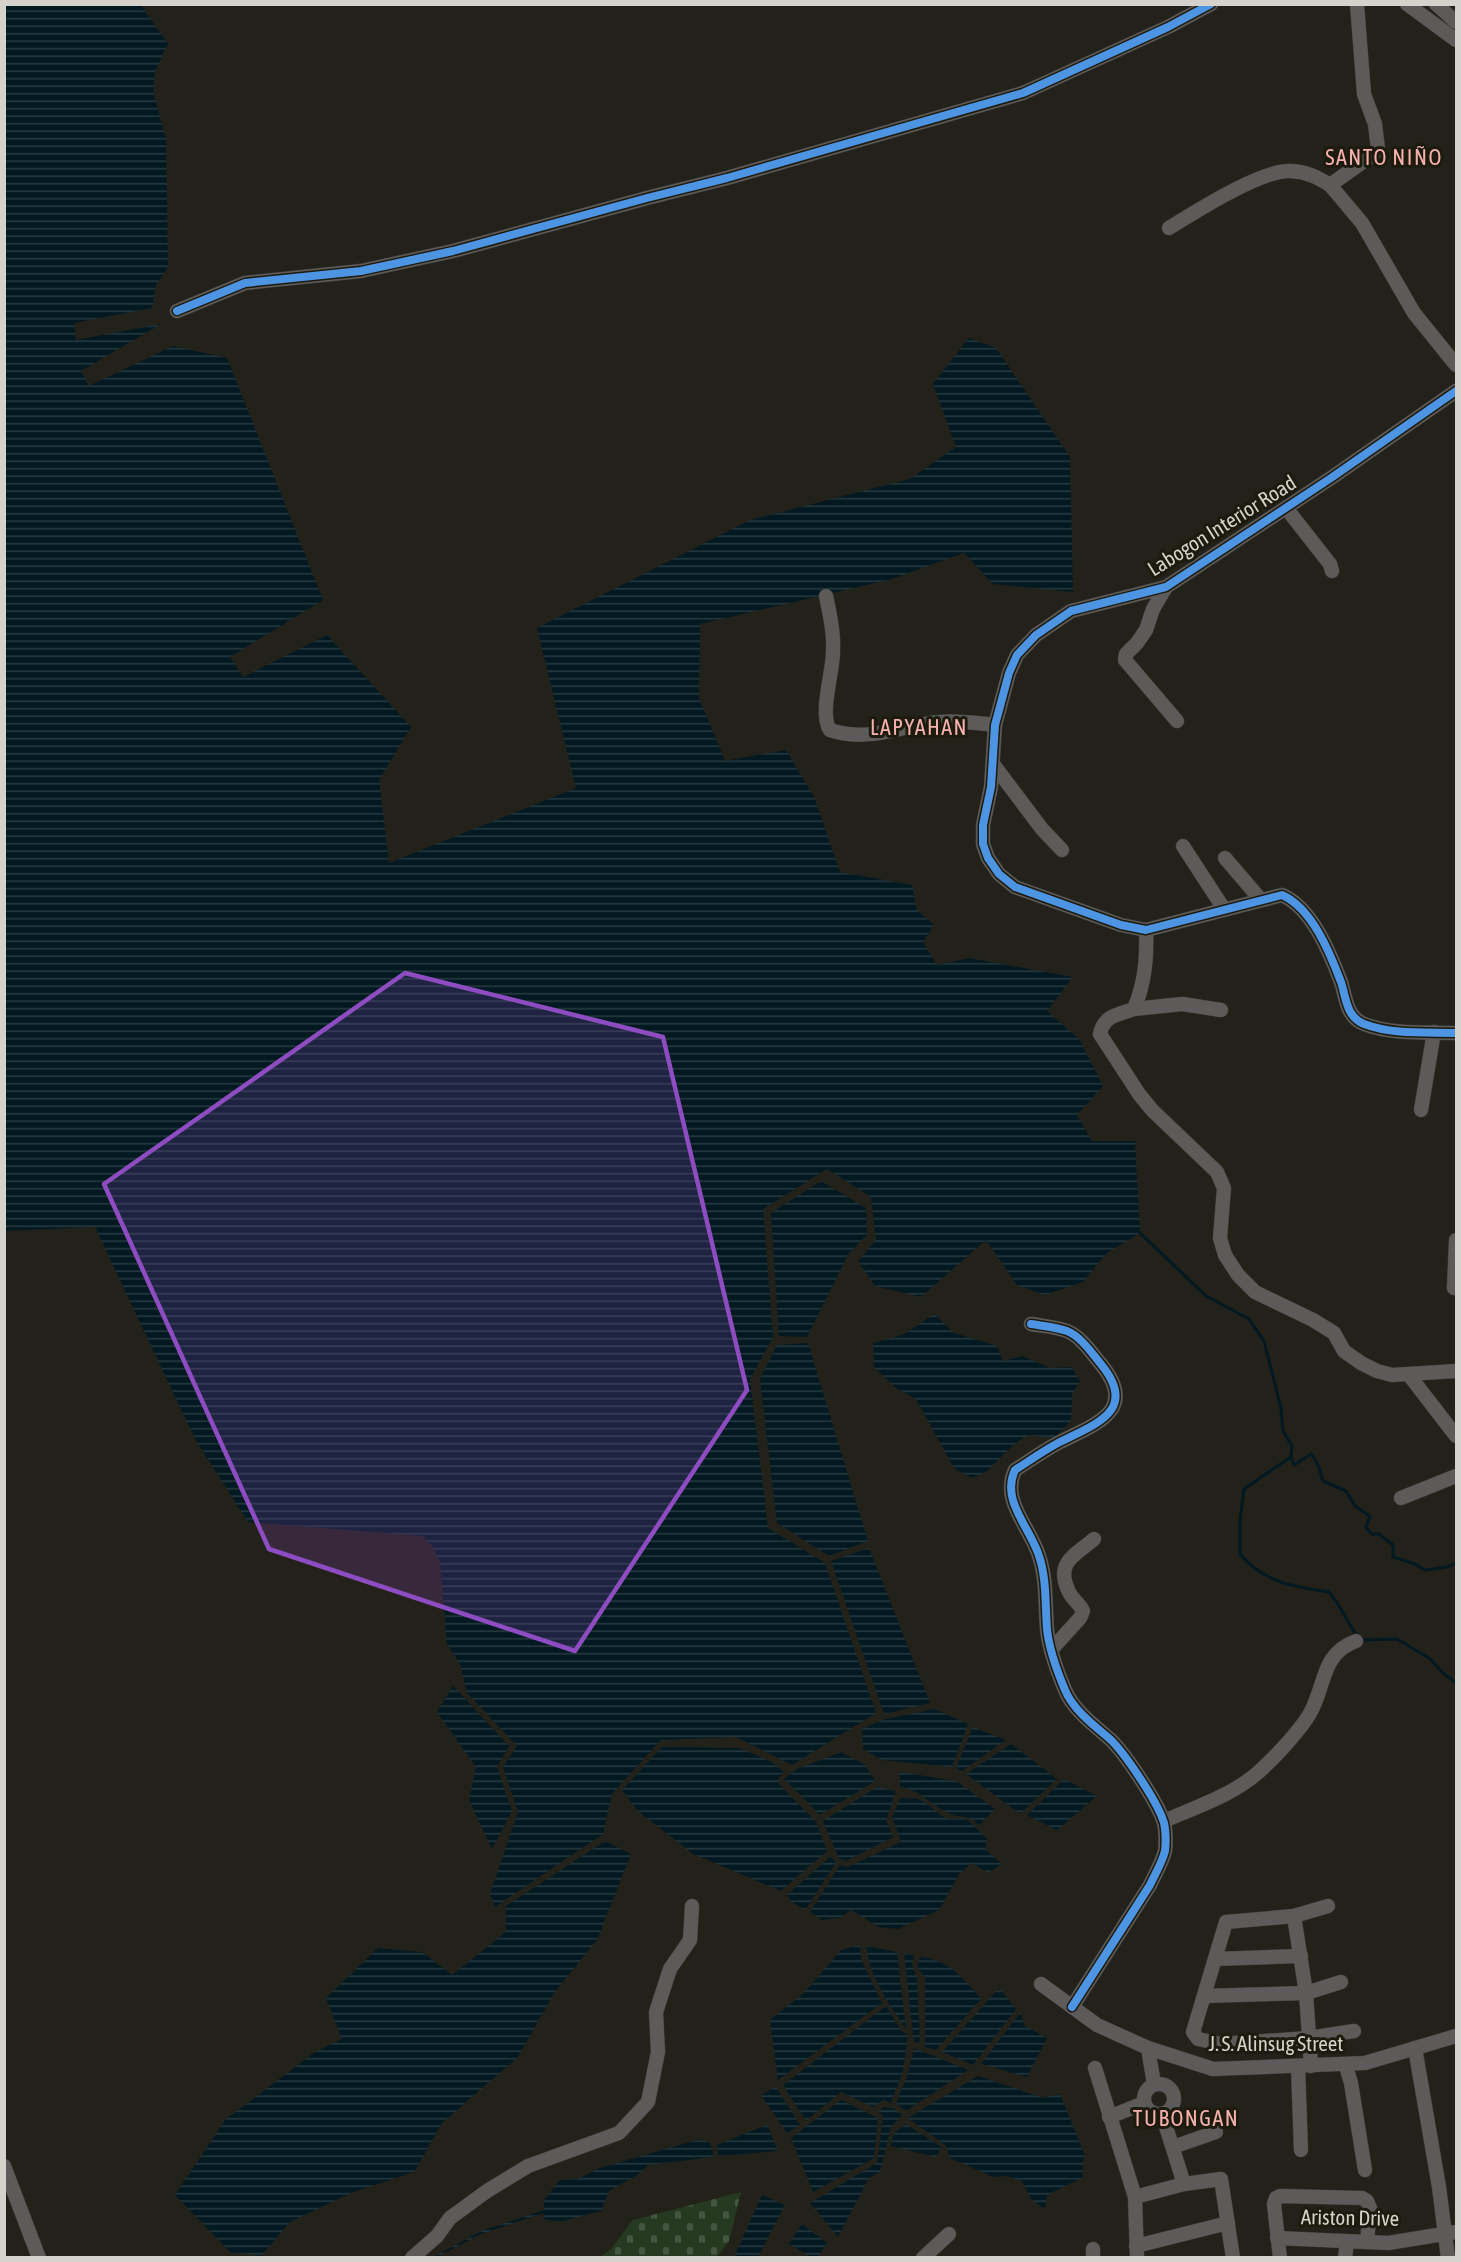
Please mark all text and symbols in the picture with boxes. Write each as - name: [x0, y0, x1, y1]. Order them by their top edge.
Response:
- district label: SANTO NIÑO: [1325, 144, 1443, 170]
- street label: Labogon Interior Road: [1143, 470, 1300, 580]
- district label: LAPYAHAN: [870, 714, 968, 740]
- street label: J. S. Alinsug Street: [1209, 2031, 1343, 2055]
- district label: TUBONGAN: [1133, 2105, 1239, 2131]
- street label: Ariston Drive: [1301, 2204, 1399, 2230]

